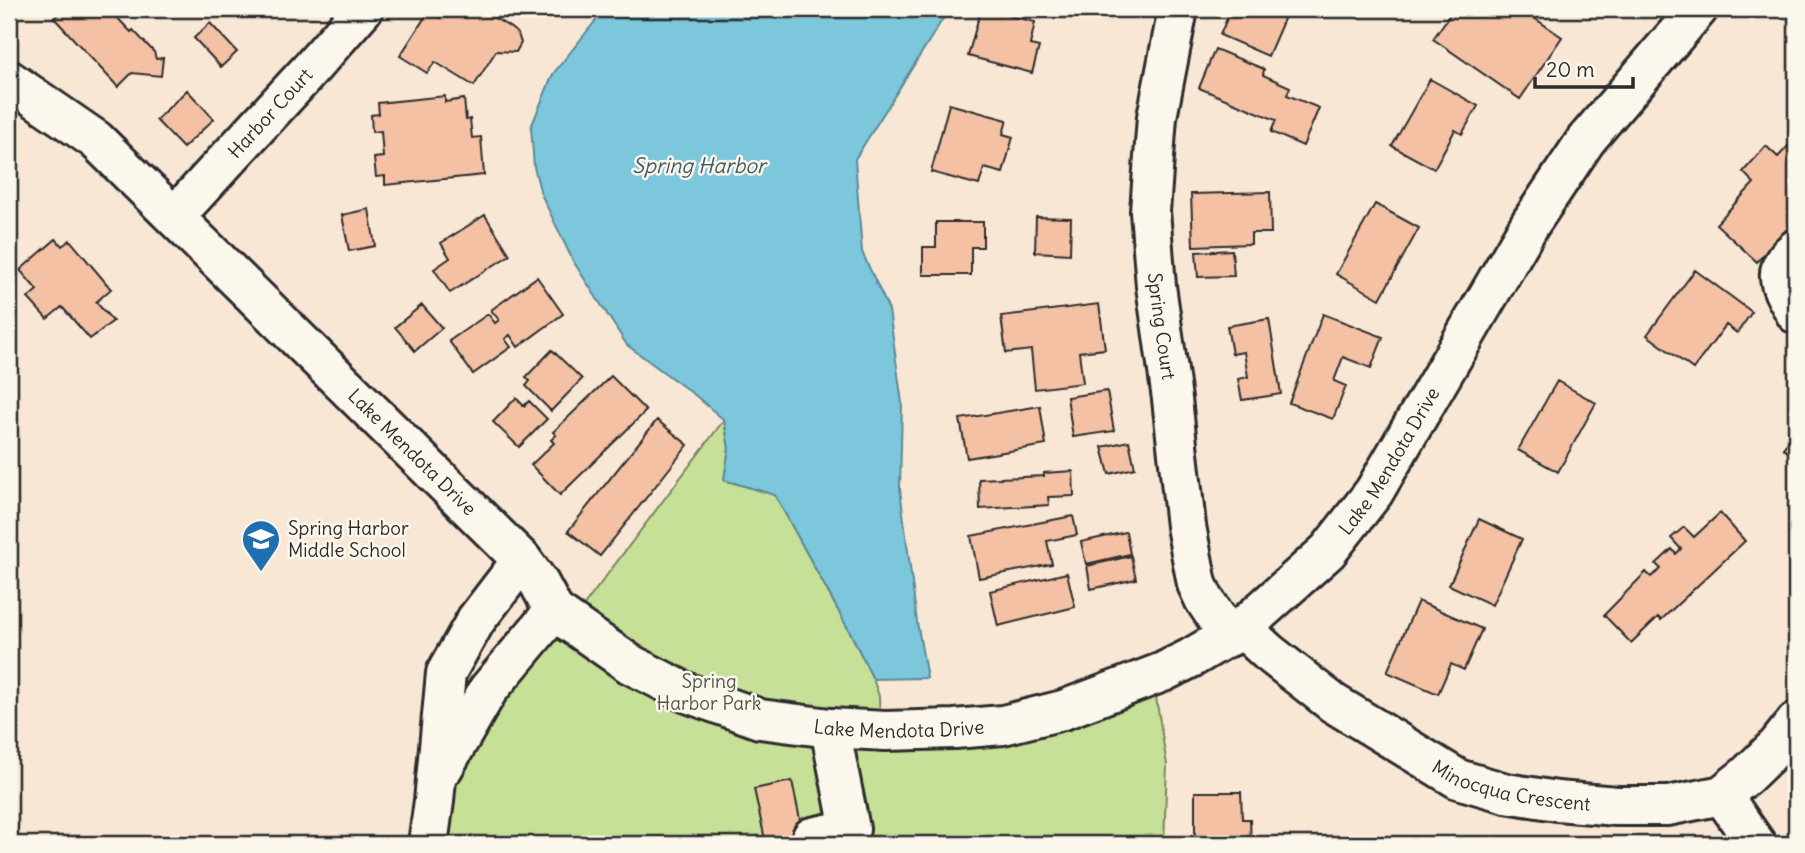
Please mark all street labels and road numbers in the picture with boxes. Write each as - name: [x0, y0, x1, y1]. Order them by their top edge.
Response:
- street label: Harbor Court: [222, 63, 318, 163]
- street label: Spring Court: [1143, 272, 1181, 381]
- street label: Lake Mendota Drive: [1333, 383, 1444, 540]
- street label: Lake Mendota Drive: [343, 384, 482, 520]
- street label: Lake Mendota Drive: [812, 714, 985, 743]
- street label: Minocqua Crescent: [1428, 754, 1592, 816]

